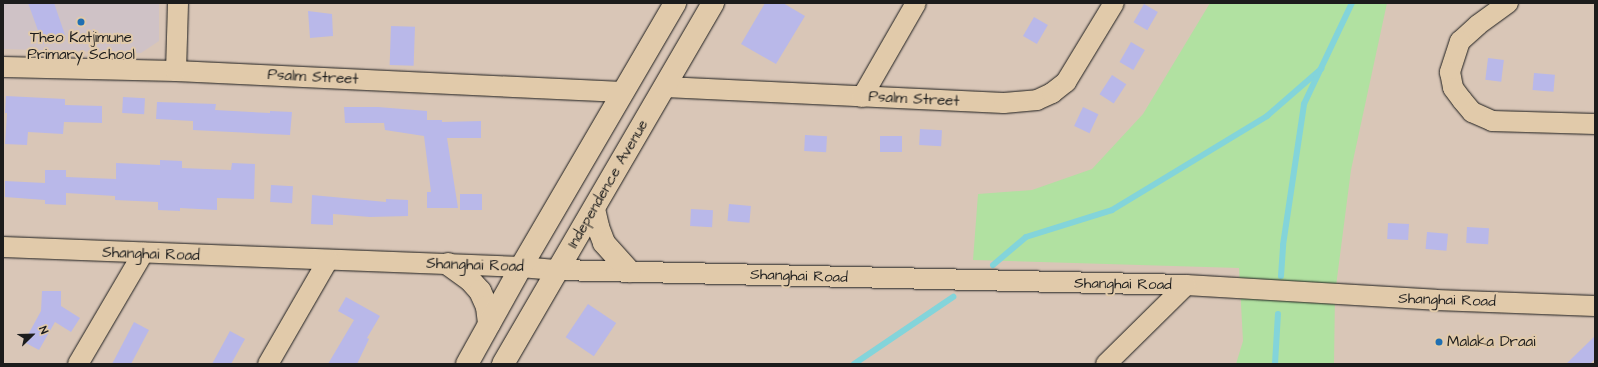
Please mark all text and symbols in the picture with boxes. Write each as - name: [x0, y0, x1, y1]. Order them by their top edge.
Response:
- marker: Theo Katjimune Primary School: [76, 17, 86, 27]
- place label: Theo Katjimune Primary School: [27, 28, 135, 63]
- street label: Psalm Street: [267, 66, 359, 88]
- street label: Psalm Street: [868, 88, 960, 110]
- street label: Independence Avenue: [564, 117, 652, 251]
- street label: Shanghai Road: [102, 243, 200, 265]
- street label: Shanghai Road: [426, 254, 524, 276]
- street label: Shanghai Road: [750, 265, 848, 287]
- street label: Shanghai Road: [1074, 274, 1172, 294]
- street label: Shanghai Road: [1398, 289, 1496, 311]
- north arrow: [12, 315, 52, 355]
- text: N: [35, 324, 52, 336]
- place label: Malaka Draai: [1447, 333, 1535, 351]
- marker: Malaka Draai: [1434, 337, 1444, 347]

